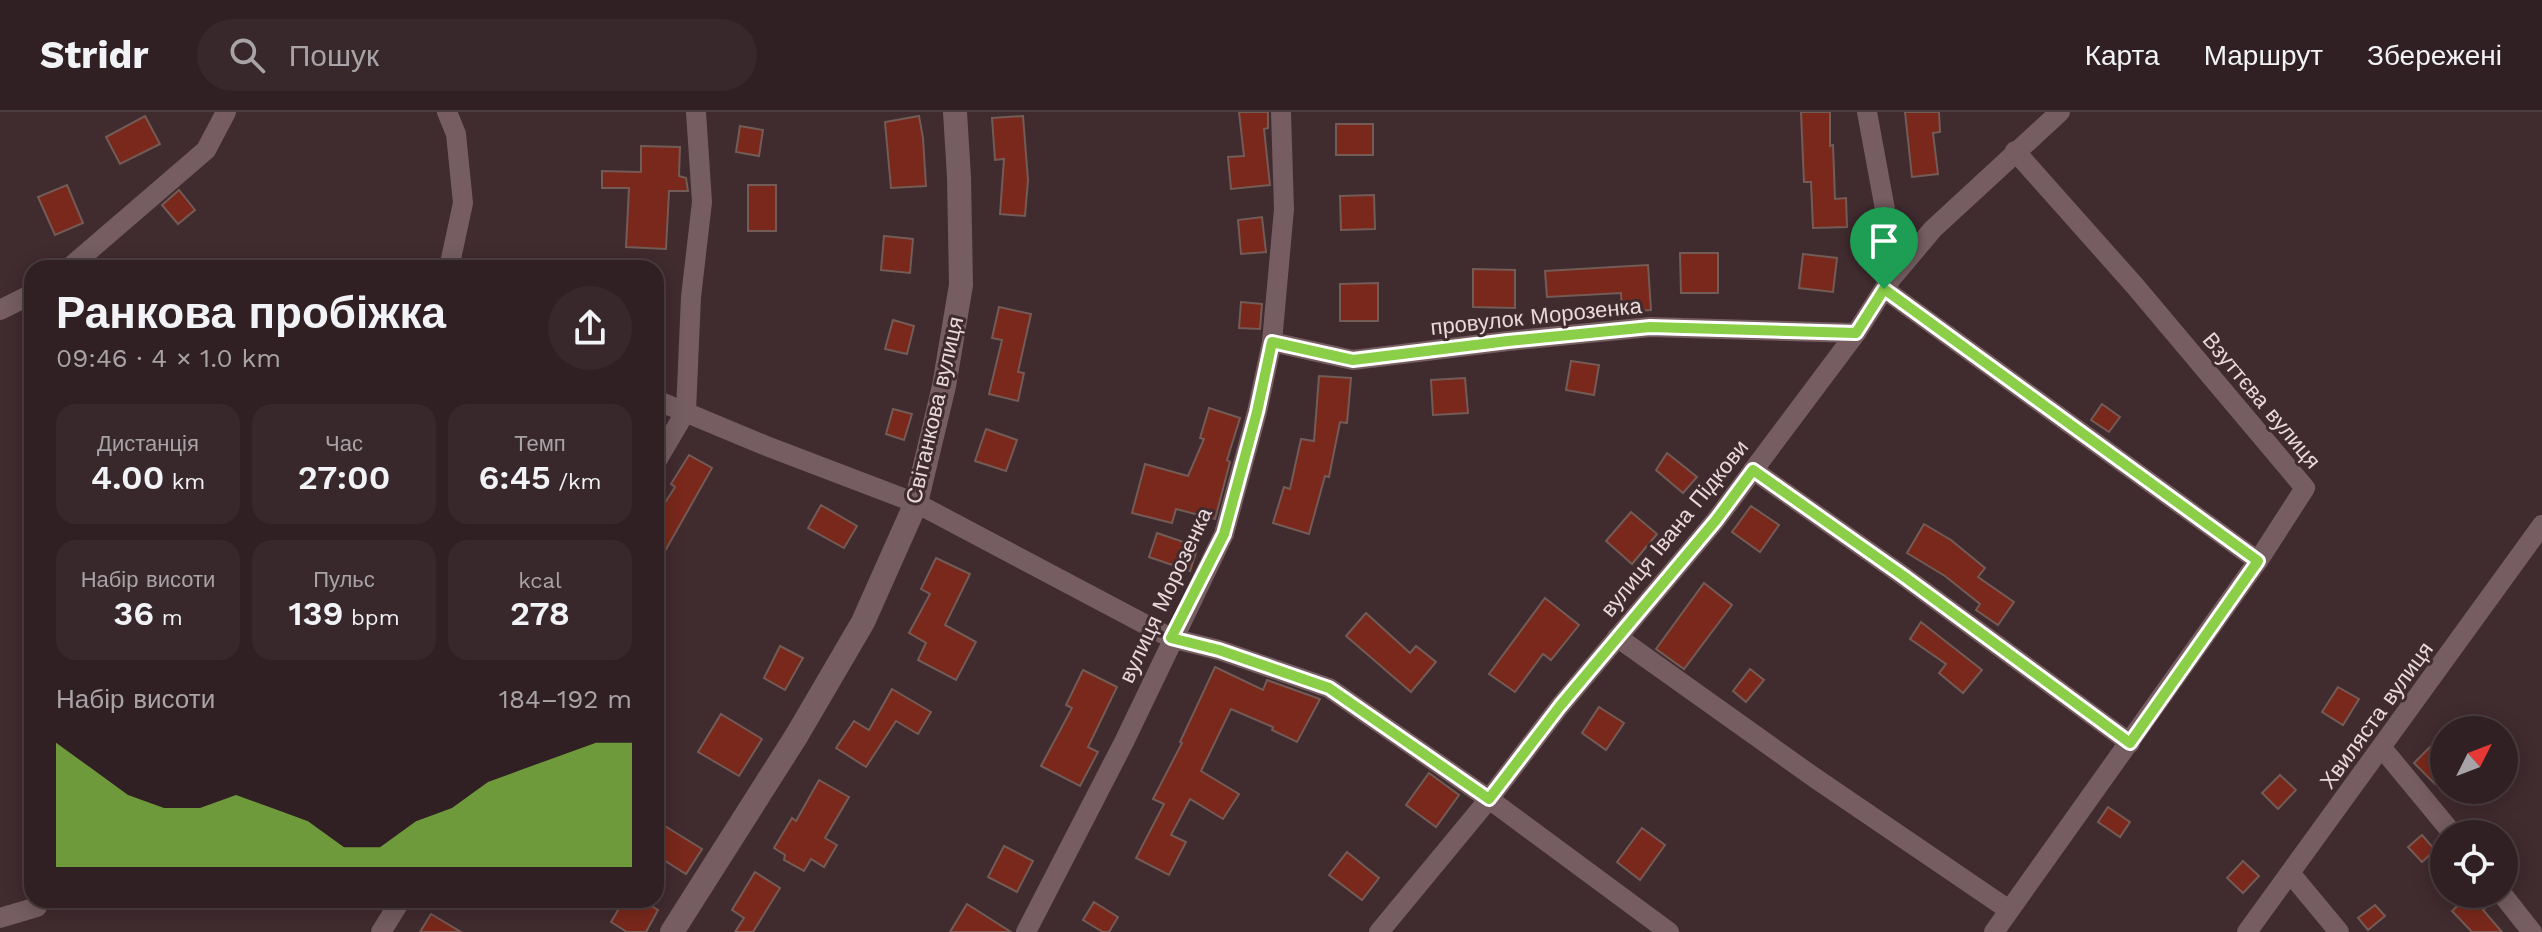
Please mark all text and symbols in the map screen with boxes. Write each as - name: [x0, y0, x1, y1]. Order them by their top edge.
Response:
- search box: [197, 19, 757, 91]
- text: Stridr: [40, 33, 149, 77]
- icon: search: [225, 33, 269, 77]
- text: Пошук: [289, 38, 379, 73]
- text: Карта: [2085, 39, 2160, 72]
- text: Маршрут: [2204, 39, 2323, 72]
- text: Збережені: [2367, 39, 2502, 72]
- pin: [1850, 207, 1918, 289]
- icon: arrive: [1862, 219, 1906, 263]
- button: share: [548, 286, 632, 370]
- text: Ранкова пробіжка: [56, 287, 446, 339]
- street label: провулок Морозенка: [1429, 293, 1644, 340]
- street label: Світанкова вулиця: [901, 314, 968, 506]
- street label: Взуттєва вулиця: [2198, 327, 2326, 473]
- text: 09:46 · 4 × 1.0 km: [56, 343, 281, 373]
- text: Дистанція: [97, 431, 199, 456]
- text: Час: [325, 431, 363, 456]
- text: Темп: [514, 431, 566, 456]
- street label: вулиця Івана Підкови: [1595, 435, 1753, 622]
- text: 4.00: [91, 457, 164, 497]
- text: 27:00: [298, 457, 390, 497]
- text: 6:45: [479, 457, 551, 497]
- text: km: [164, 469, 205, 494]
- text: /km: [551, 469, 601, 494]
- street label: вулиця Морозенка: [1114, 503, 1217, 687]
- text: Набір висоти: [81, 567, 215, 592]
- text: Пульс: [313, 567, 375, 592]
- text: kcal: [518, 568, 562, 593]
- text: 36: [113, 593, 154, 633]
- text: 139: [288, 593, 344, 633]
- text: 278: [510, 593, 570, 633]
- text: m: [154, 605, 183, 630]
- text: bpm: [344, 605, 400, 630]
- street label: Хвиляста вулиця: [2315, 637, 2438, 794]
- text: Набір висоти: [56, 684, 215, 714]
- text: 184–192 m: [499, 684, 632, 714]
- north arrow: [2430, 716, 2518, 804]
- map controls: [2430, 716, 2518, 908]
- button: locate: [2430, 820, 2518, 908]

